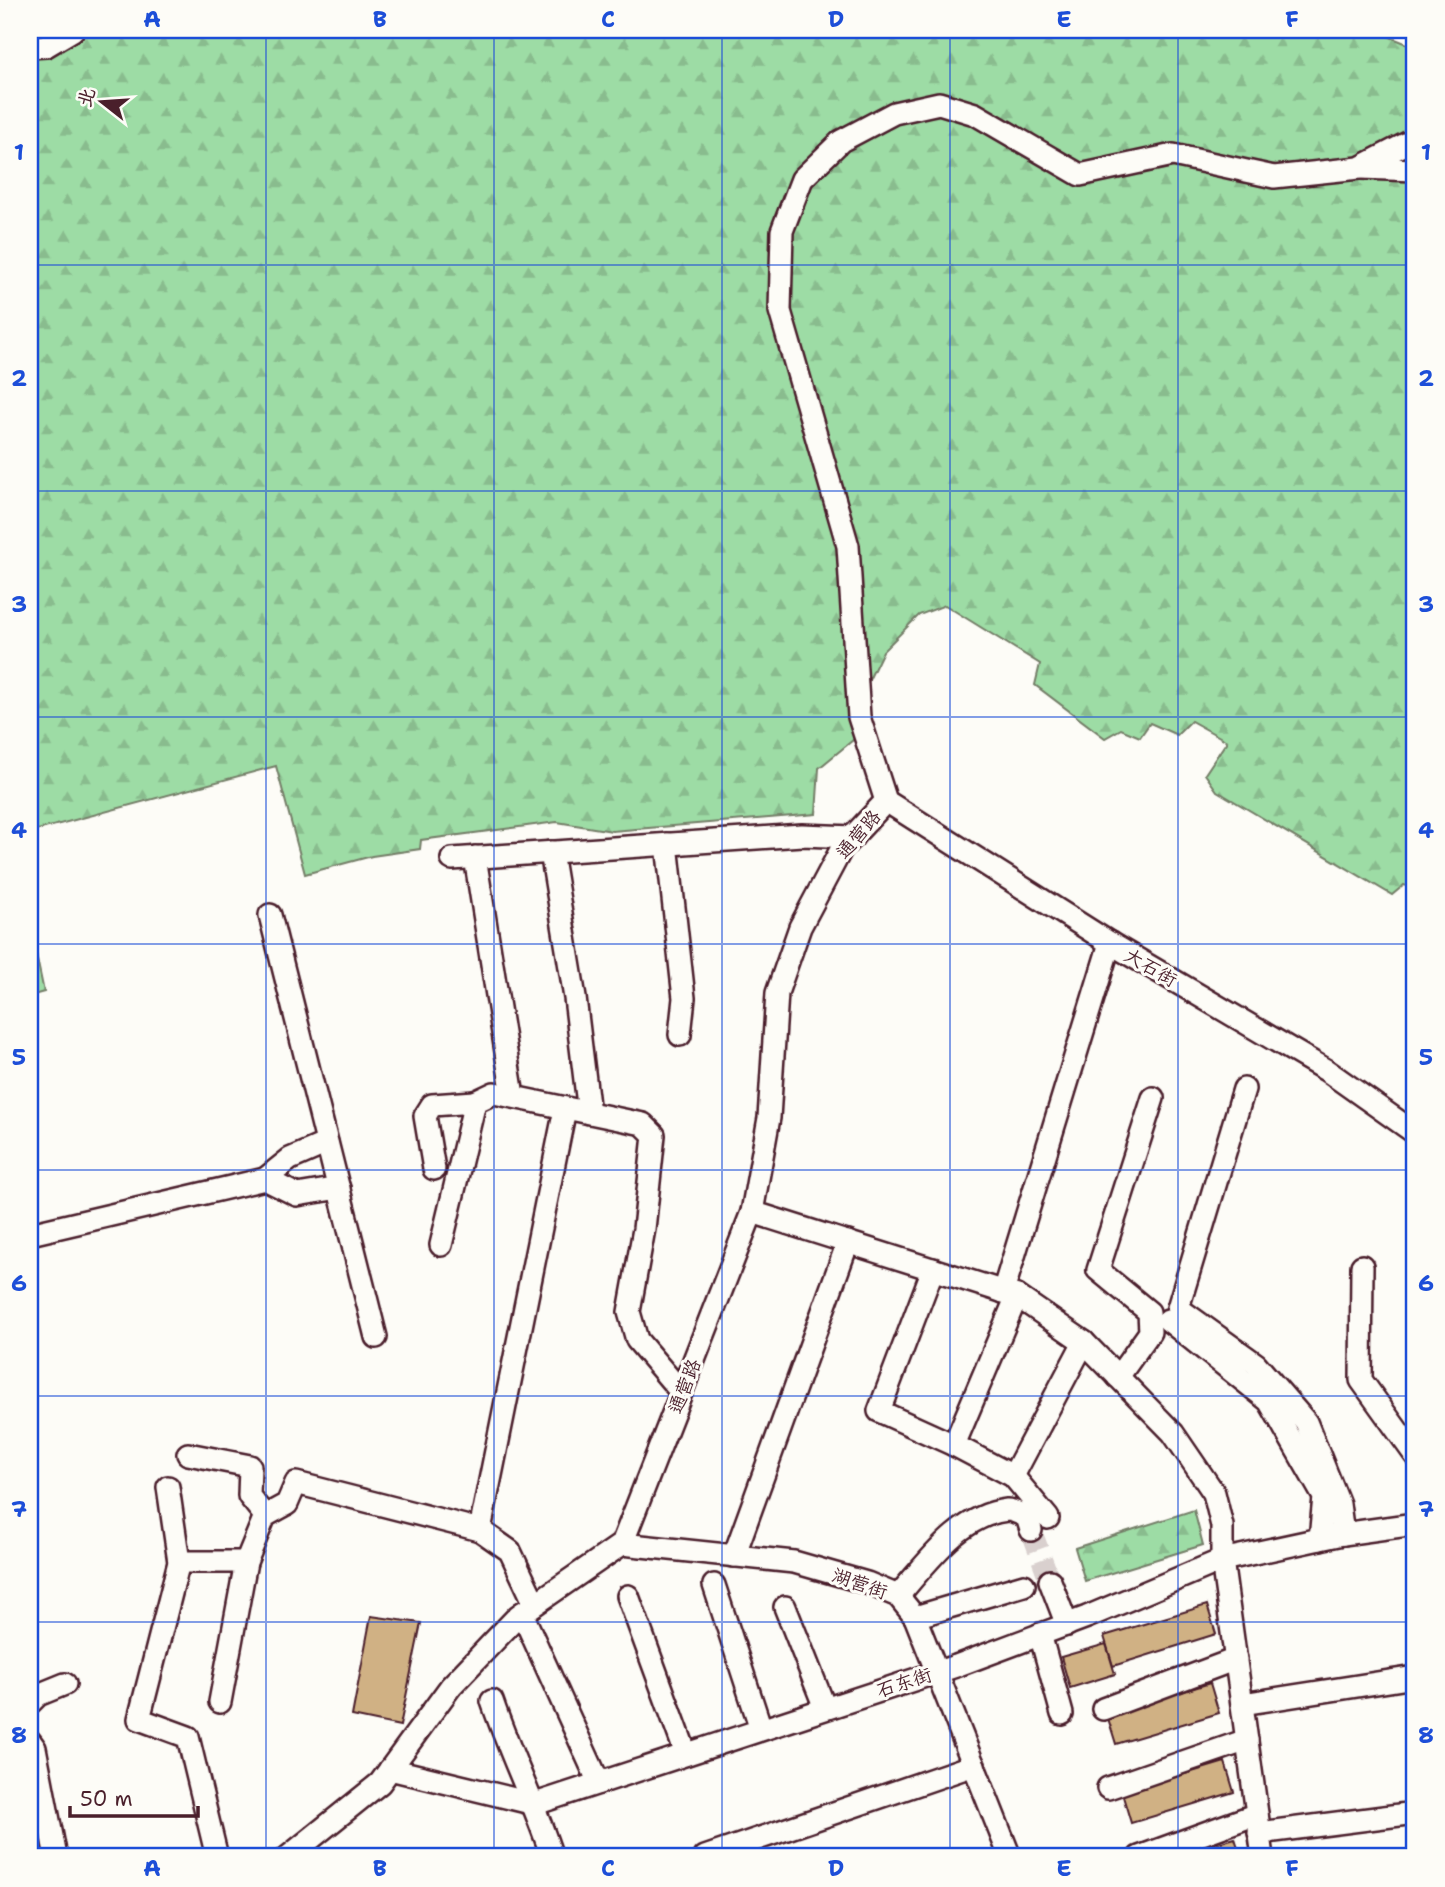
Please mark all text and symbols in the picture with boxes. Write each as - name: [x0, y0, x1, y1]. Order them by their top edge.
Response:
- text: A: [143, 4, 161, 34]
- text: B: [373, 4, 387, 34]
- text: C: [601, 4, 615, 34]
- text: D: [828, 4, 844, 34]
- text: E: [1056, 4, 1072, 34]
- text: F: [1285, 4, 1299, 34]
- north arrow: [66, 66, 136, 136]
- text: 北: [71, 84, 101, 110]
- text: 1: [14, 137, 24, 167]
- text: 1: [1421, 137, 1431, 167]
- text: 2: [11, 363, 27, 393]
- text: 2: [1418, 363, 1434, 393]
- text: 3: [11, 589, 27, 619]
- text: 3: [1418, 589, 1434, 619]
- street label: 通营路: [830, 804, 886, 864]
- text: 4: [11, 815, 27, 845]
- text: 4: [1418, 815, 1434, 845]
- street label: 大石街: [1120, 942, 1182, 993]
- text: 5: [12, 1042, 26, 1072]
- text: 5: [1419, 1042, 1433, 1072]
- text: 6: [11, 1268, 27, 1298]
- text: 6: [1418, 1268, 1434, 1298]
- street label: 通营路: [663, 1355, 706, 1417]
- text: 7: [11, 1494, 27, 1524]
- text: 7: [1418, 1494, 1434, 1524]
- street label: 湖营街: [829, 1562, 891, 1605]
- street label: 石东街: [873, 1662, 935, 1703]
- text: 8: [11, 1720, 27, 1750]
- text: 8: [1418, 1720, 1434, 1750]
- scale bar: [70, 1775, 198, 1819]
- text: 50 m: [80, 1785, 133, 1813]
- text: A: [143, 1853, 161, 1883]
- text: B: [373, 1853, 387, 1883]
- text: C: [601, 1853, 615, 1883]
- text: D: [828, 1853, 844, 1883]
- text: E: [1056, 1853, 1072, 1883]
- text: F: [1285, 1853, 1299, 1883]

